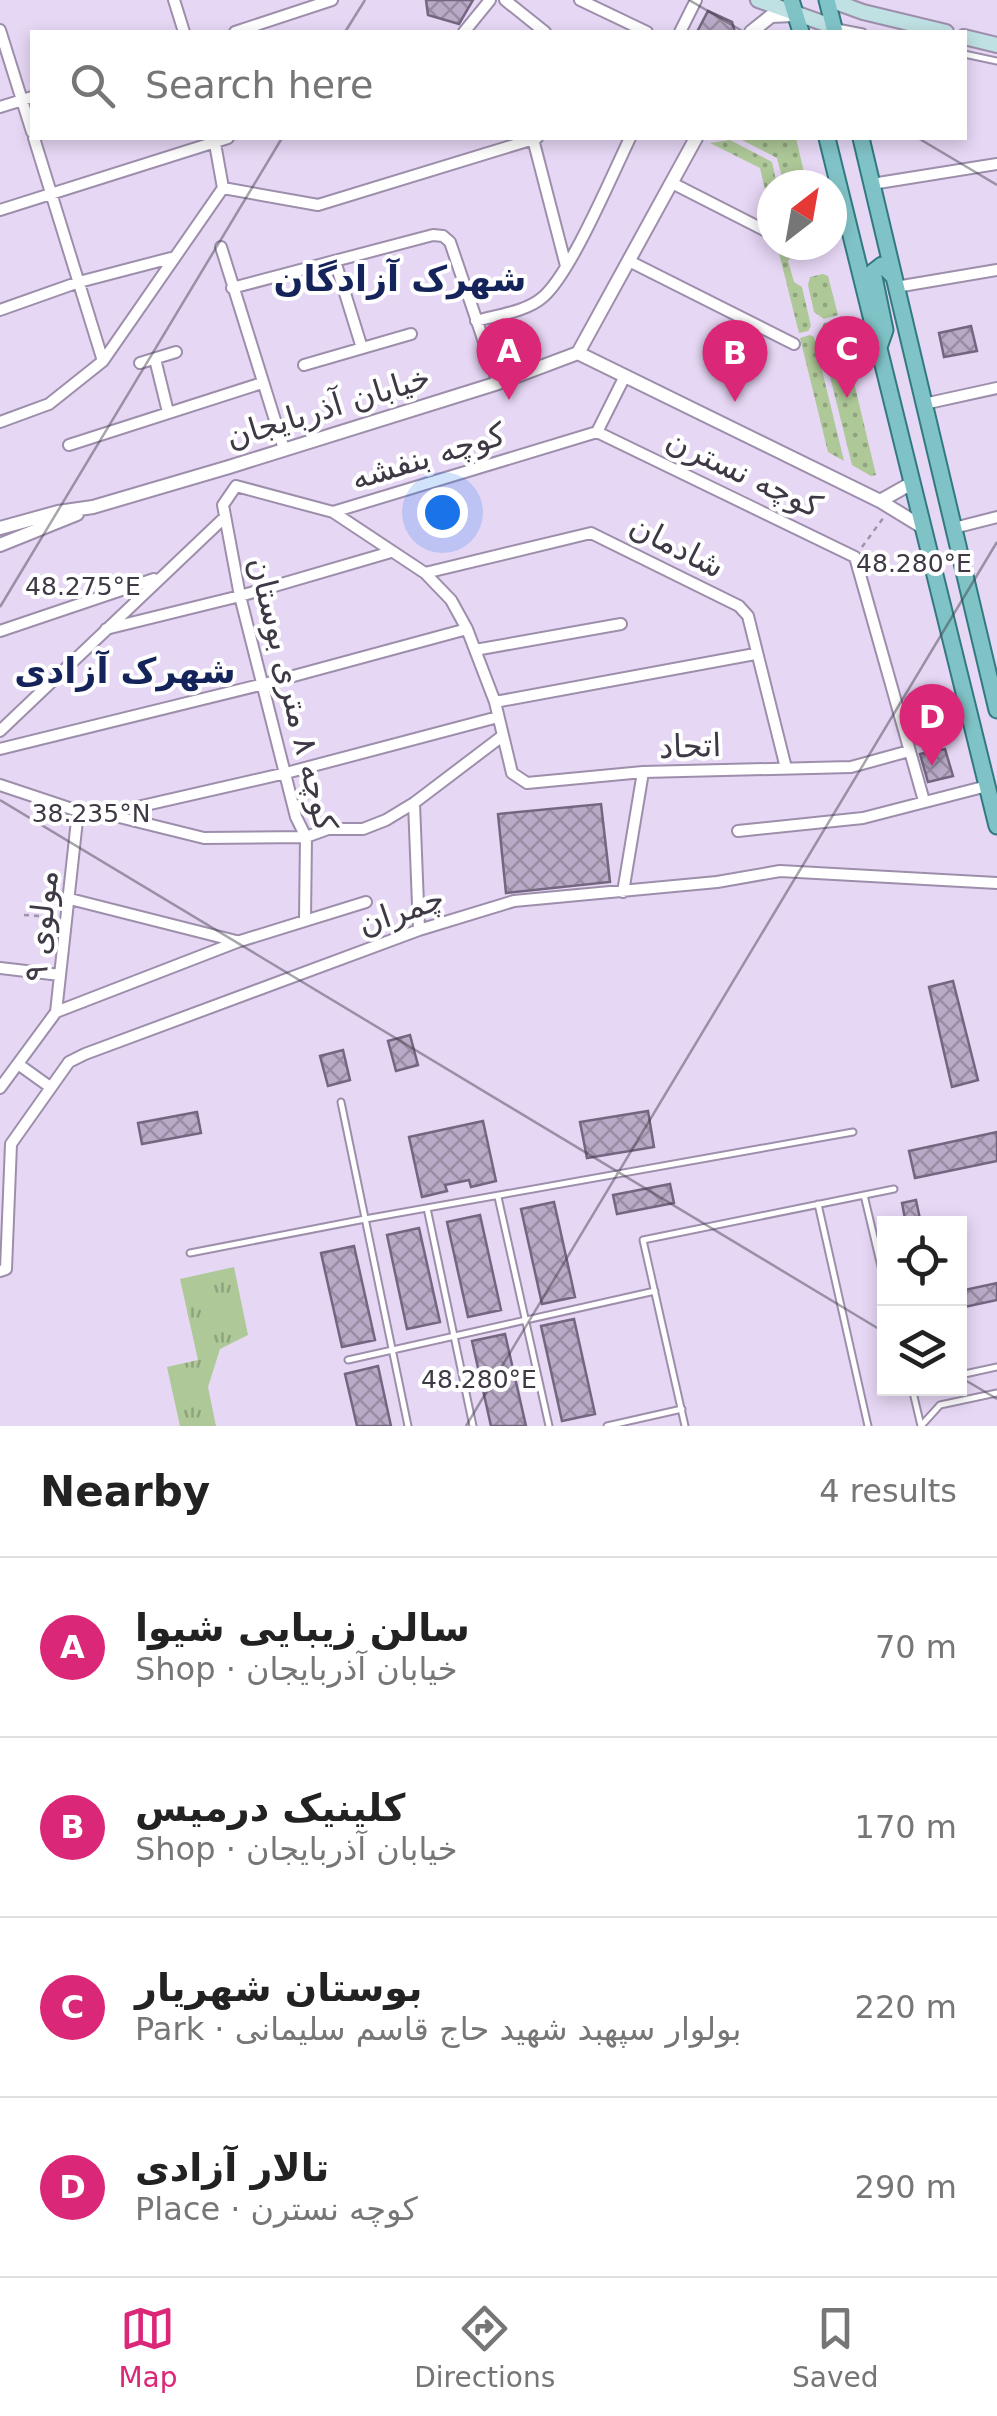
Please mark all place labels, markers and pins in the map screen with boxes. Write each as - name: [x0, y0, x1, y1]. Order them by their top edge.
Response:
- pin: C: [814, 316, 880, 398]
- pin: A: [476, 318, 542, 400]
- pin: B: [702, 320, 768, 402]
- pin: D: [900, 684, 964, 766]

